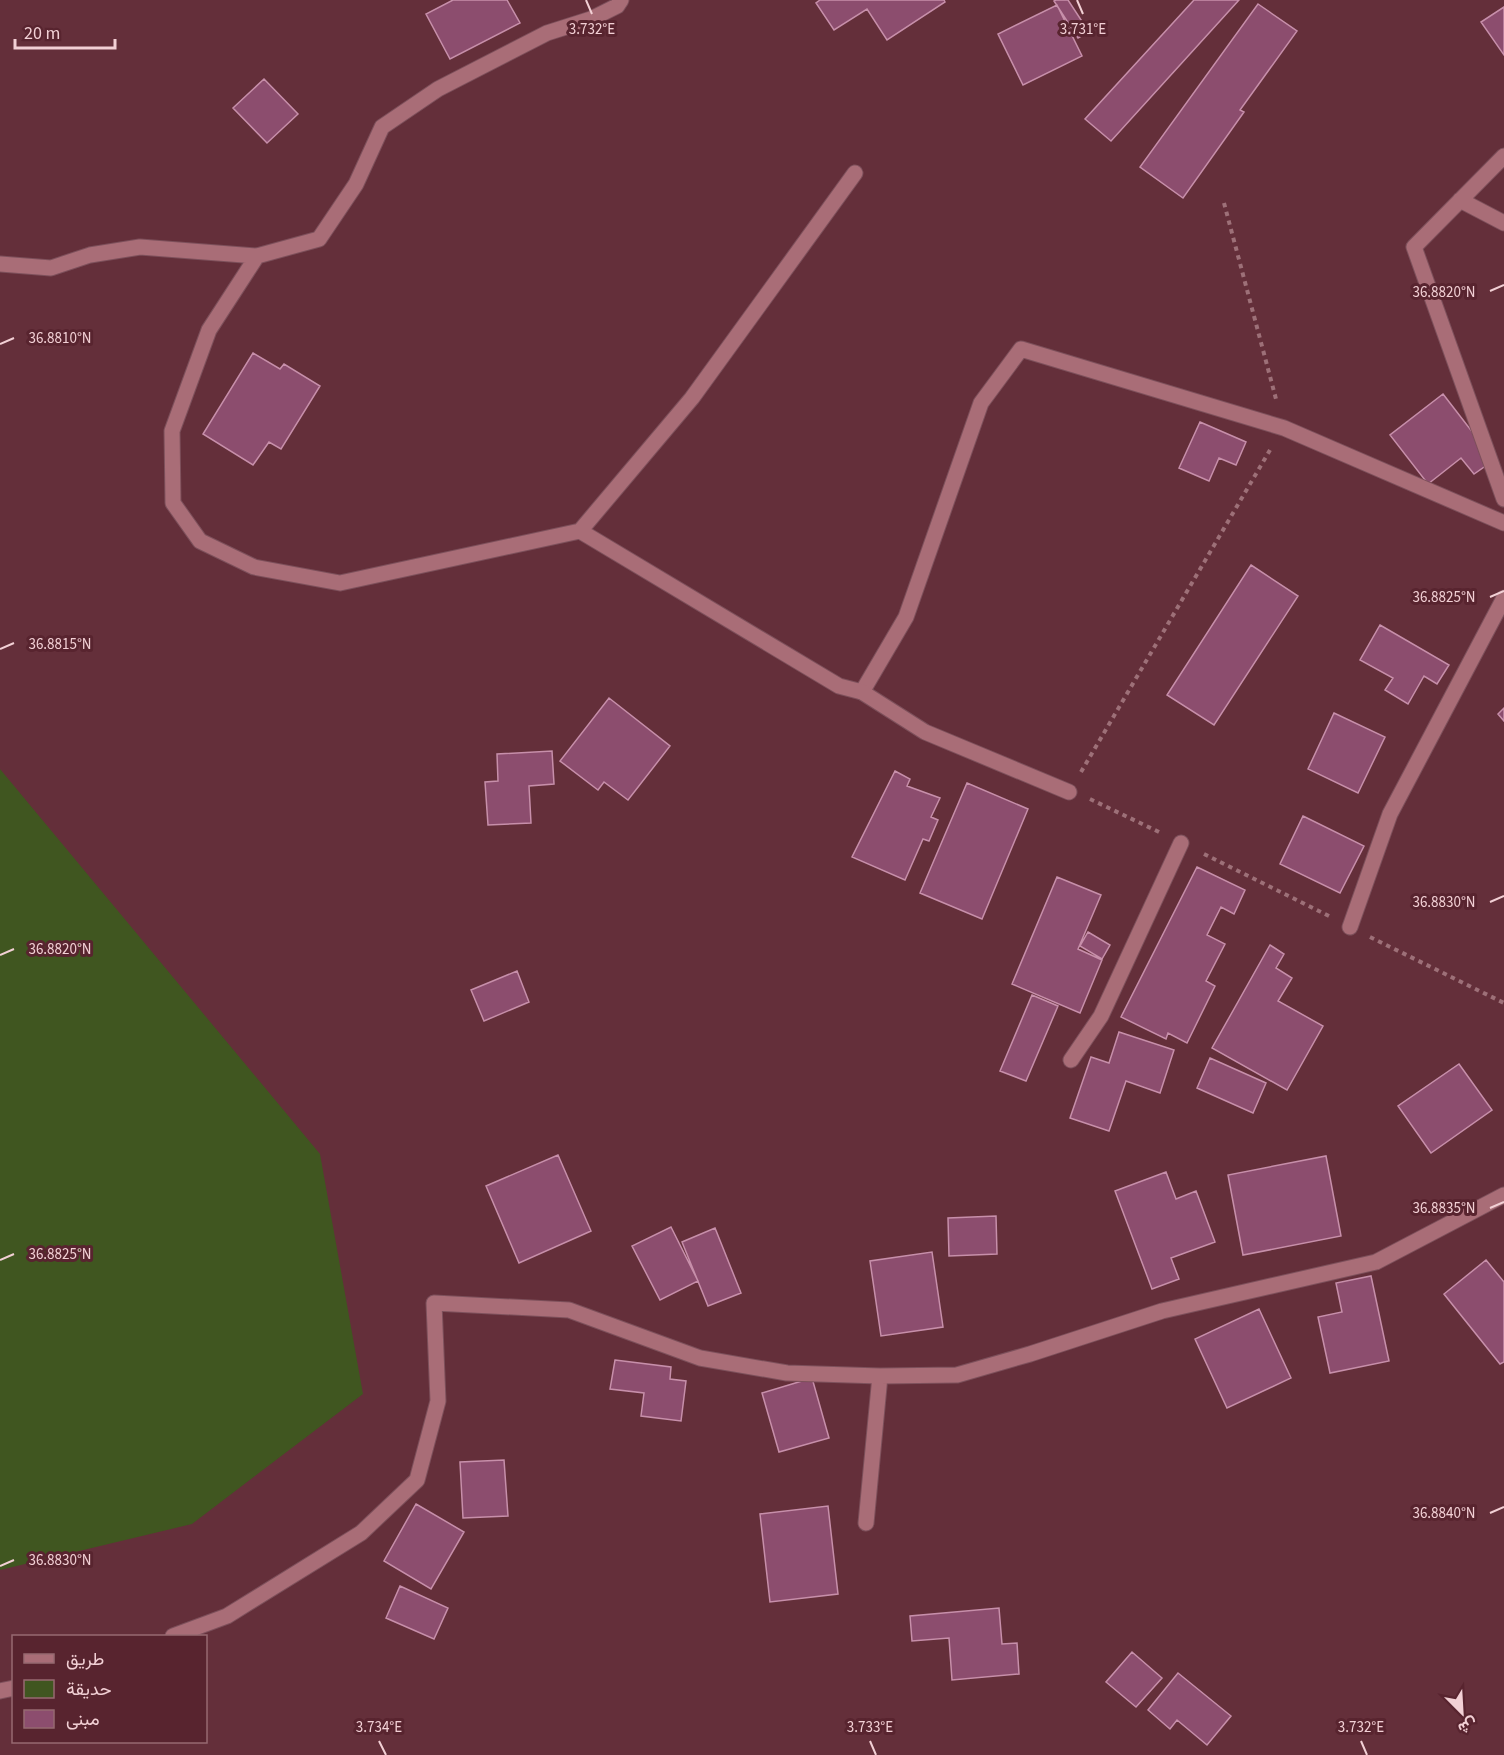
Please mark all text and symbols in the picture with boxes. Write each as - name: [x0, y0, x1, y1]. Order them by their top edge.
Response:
- scale bar: [15, 12, 116, 50]
- text: 3.732°E: [569, 19, 615, 40]
- text: 3.731°E: [1060, 19, 1106, 40]
- text: 20 m: [24, 21, 60, 46]
- text: 36.8820°N: [1412, 282, 1476, 303]
- text: 36.8810°N: [28, 328, 92, 349]
- text: 36.8825°N: [1412, 587, 1476, 608]
- text: 36.8815°N: [28, 634, 92, 655]
- text: 36.8830°N: [1412, 892, 1476, 913]
- text: 36.8820°N: [28, 939, 92, 960]
- text: 36.8835°N: [1412, 1198, 1476, 1219]
- text: 36.8825°N: [28, 1244, 92, 1265]
- text: 36.8840°N: [1412, 1503, 1476, 1524]
- text: 36.8830°N: [28, 1550, 92, 1571]
- legend: [12, 1635, 207, 1743]
- text: طريق: [66, 1647, 104, 1672]
- text: حديقة: [66, 1677, 112, 1702]
- north arrow: [1432, 1683, 1492, 1743]
- text: مبنى: [66, 1707, 100, 1732]
- text: ش: [1454, 1712, 1481, 1740]
- text: 3.734°E: [356, 1717, 402, 1738]
- text: 3.733°E: [847, 1717, 893, 1738]
- text: 3.732°E: [1338, 1717, 1384, 1738]

